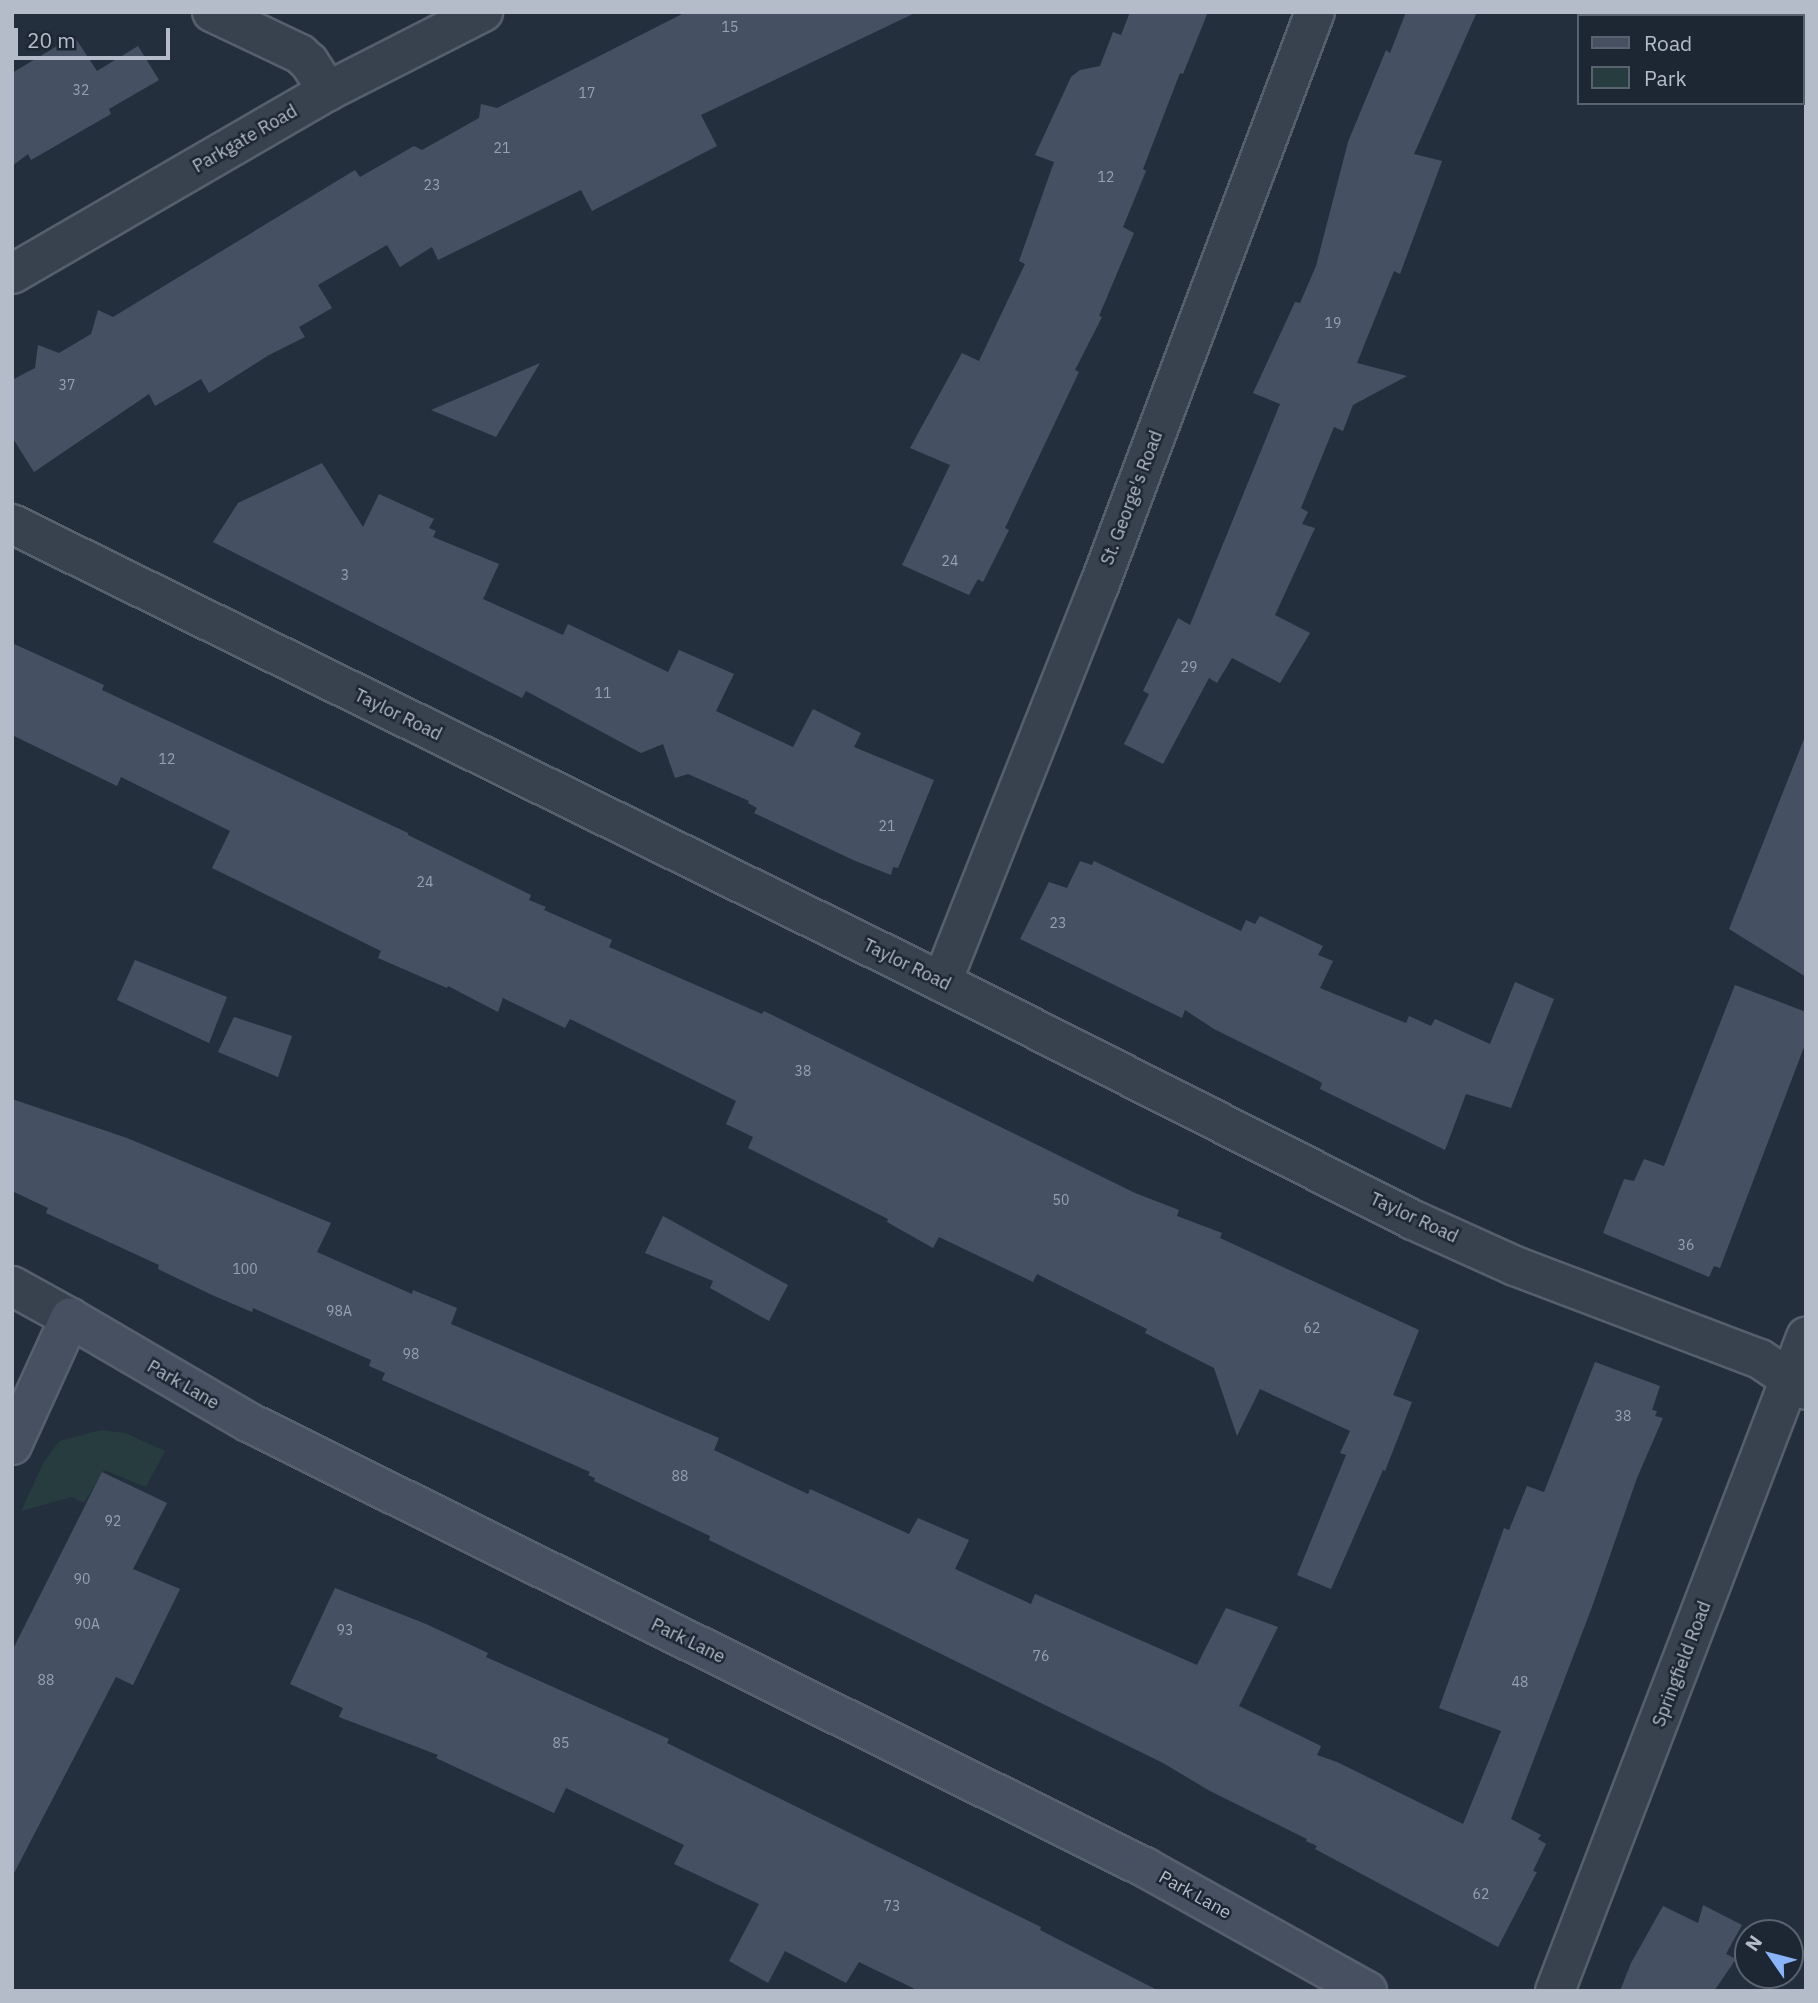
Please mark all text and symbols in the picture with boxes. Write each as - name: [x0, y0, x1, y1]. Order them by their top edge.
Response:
- scale bar: [18, 14, 173, 58]
- legend: [1576, 14, 1804, 105]
- house number: 15: [722, 19, 738, 35]
- text: 20 m: [27, 26, 76, 54]
- text: Road: [1644, 29, 1692, 57]
- text: Park: [1644, 64, 1687, 92]
- house number: 32: [73, 82, 89, 98]
- house number: 17: [579, 85, 595, 101]
- street label: Parkgate Road: [189, 100, 301, 178]
- house number: 21: [494, 140, 510, 156]
- house number: 12: [1098, 169, 1114, 185]
- house number: 23: [424, 177, 440, 193]
- house number: 19: [1325, 315, 1341, 331]
- house number: 37: [59, 377, 75, 393]
- street label: St. George's Road: [1096, 428, 1168, 568]
- house number: 24: [942, 553, 958, 569]
- house number: 3: [341, 567, 349, 583]
- house number: 29: [1181, 659, 1197, 675]
- street label: Taylor Road: [351, 685, 445, 745]
- house number: 11: [595, 685, 611, 701]
- house number: 12: [159, 751, 175, 767]
- house number: 21: [879, 818, 895, 834]
- house number: 24: [417, 874, 433, 890]
- house number: 23: [1050, 915, 1066, 931]
- street label: Taylor Road: [860, 935, 954, 995]
- house number: 38: [795, 1063, 811, 1079]
- street label: Taylor Road: [1366, 1188, 1462, 1248]
- house number: 50: [1053, 1192, 1069, 1208]
- house number: 36: [1678, 1237, 1694, 1253]
- house number: 100: [232, 1261, 258, 1277]
- house number: 98A: [326, 1303, 352, 1319]
- house number: 62: [1304, 1320, 1320, 1336]
- house number: 98: [403, 1346, 419, 1362]
- street label: Park Lane: [143, 1356, 223, 1414]
- house number: 38: [1615, 1408, 1631, 1424]
- house number: 88: [672, 1468, 688, 1484]
- house number: 92: [105, 1513, 121, 1529]
- house number: 90: [74, 1571, 90, 1587]
- street label: Springfield Road: [1648, 1598, 1716, 1730]
- street label: Park Lane: [648, 1614, 728, 1668]
- house number: 90A: [74, 1616, 100, 1632]
- house number: 93: [337, 1622, 353, 1638]
- house number: 76: [1033, 1648, 1049, 1664]
- house number: 88: [38, 1672, 54, 1688]
- house number: 48: [1512, 1674, 1528, 1690]
- house number: 85: [553, 1735, 569, 1751]
- street label: Park Lane: [1155, 1866, 1235, 1924]
- house number: 62: [1473, 1886, 1489, 1902]
- house number: 73: [884, 1898, 900, 1914]
- north arrow: [1734, 1919, 1804, 1989]
- text: N: [1740, 1931, 1767, 1956]

